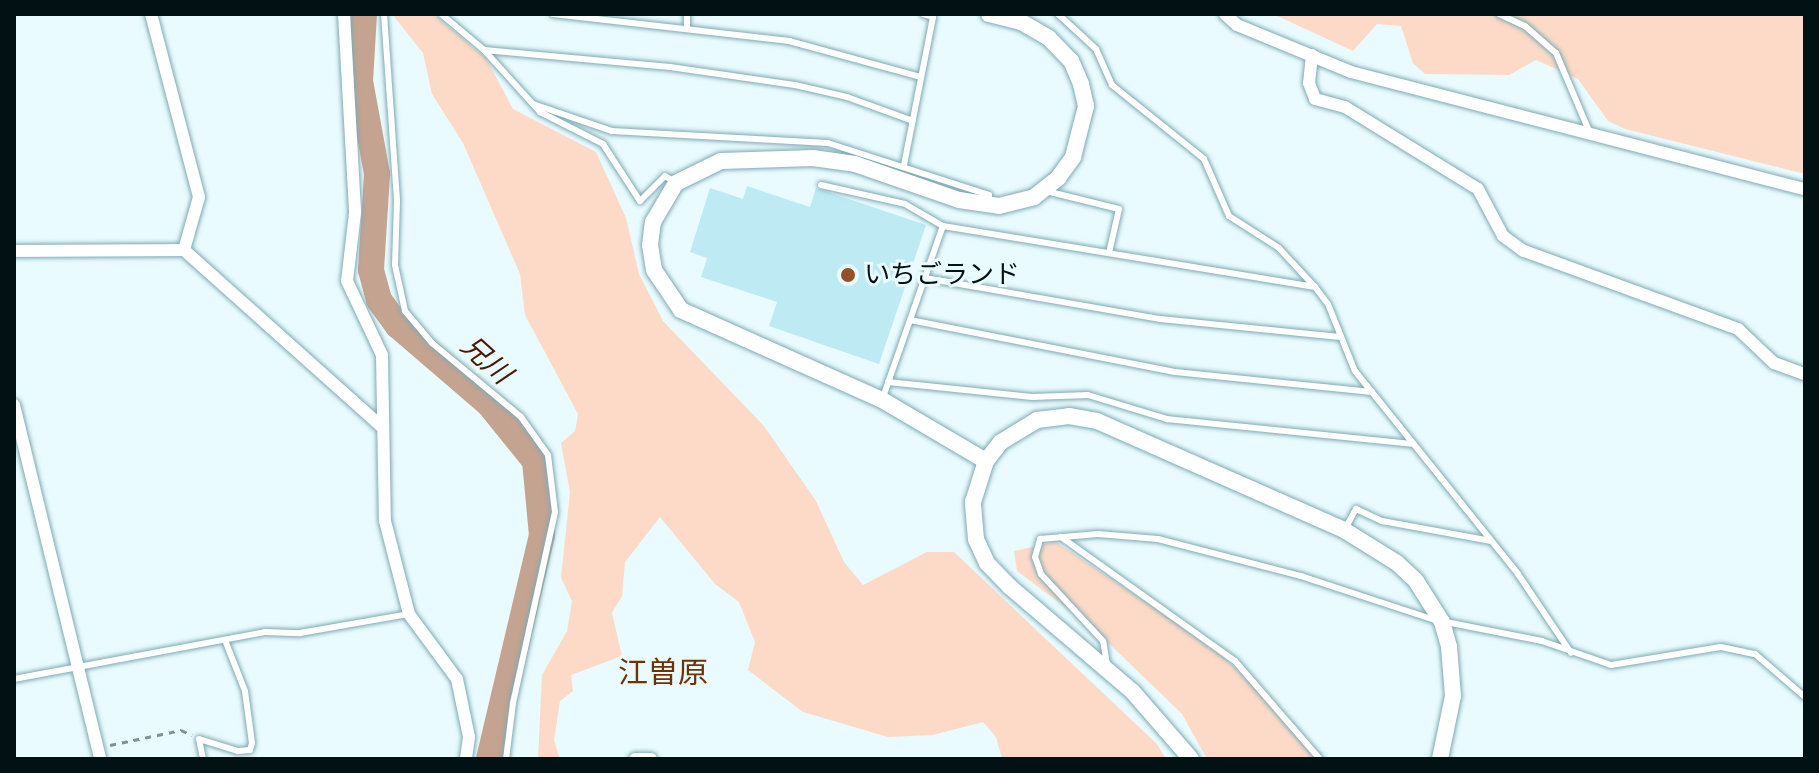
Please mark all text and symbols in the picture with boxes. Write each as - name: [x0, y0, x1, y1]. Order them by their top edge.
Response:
- place label: いちごランド: [864, 259, 1020, 291]
- marker: いちごランド: [839, 266, 857, 284]
- water label: 兄川: [454, 329, 518, 391]
- district label: 江曽原: [618, 656, 708, 692]

